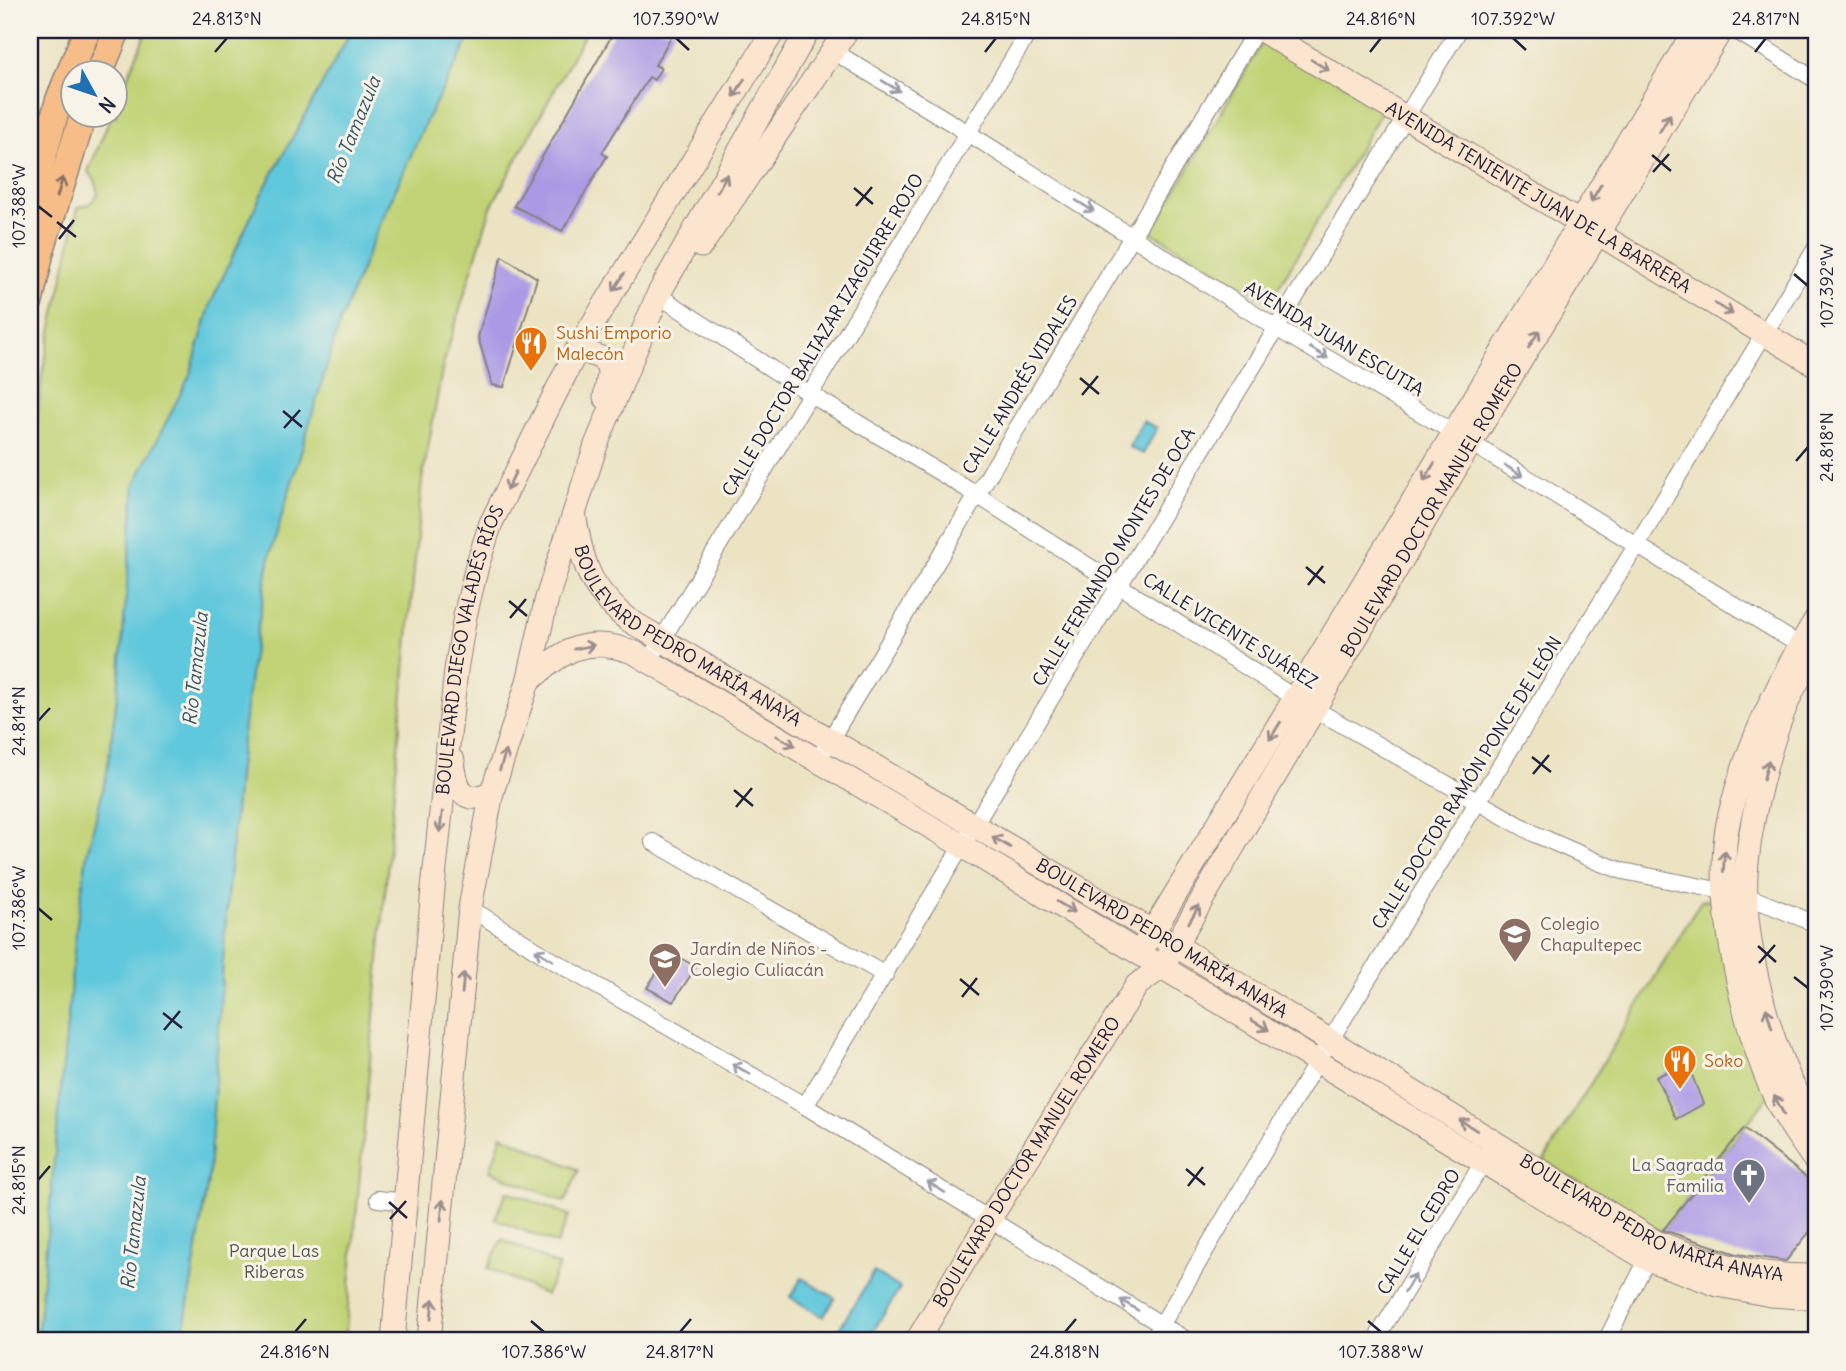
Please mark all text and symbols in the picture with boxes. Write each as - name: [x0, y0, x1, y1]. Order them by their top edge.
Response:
- text: 24.813°N: [192, 7, 262, 30]
- text: 107.390°W: [633, 7, 719, 30]
- text: 24.815°N: [961, 7, 1031, 30]
- text: 24.816°N: [1346, 7, 1416, 30]
- text: 107.392°W: [1471, 7, 1555, 30]
- text: 24.817°N: [1732, 7, 1800, 30]
- one-way arrow: [1309, 58, 1329, 72]
- north arrow: [60, 60, 130, 130]
- water label: Río Tamazula: [321, 72, 386, 187]
- one-way arrow: [731, 78, 746, 97]
- one-way arrow: [881, 80, 901, 94]
- text: N: [94, 92, 120, 118]
- street label: AVENIDA TENIENTE JUAN DE LA BARRERA: [1382, 96, 1696, 298]
- one-way arrow: [1658, 114, 1672, 134]
- text: 107.388°W: [7, 164, 30, 248]
- street label: CALLE DOCTOR BALTAZAR IZAGUIRRE ROJO: [717, 169, 928, 500]
- one-way arrow: [715, 174, 729, 194]
- one-way arrow: [54, 176, 67, 198]
- one-way arrow: [1589, 183, 1603, 203]
- one-way arrow: [1074, 200, 1094, 214]
- text: 107.392°W: [1815, 244, 1838, 328]
- one-way arrow: [612, 271, 626, 291]
- street label: AVENIDA JUAN ESCUTIA: [1240, 276, 1428, 401]
- street label: CALLE ANDRÉS VIDALES: [957, 291, 1082, 478]
- one-way arrow: [1714, 302, 1734, 316]
- place label: Sushi Emporio Malecón: [556, 321, 672, 365]
- restaurant icon: Sushi Emporio Malecón: [512, 324, 550, 373]
- one-way arrow: [1528, 329, 1542, 349]
- one-way arrow: [1308, 347, 1328, 361]
- street label: BOULEVARD DOCTOR MANUEL ROMERO: [1335, 359, 1527, 661]
- text: 24.818°N: [1815, 412, 1838, 482]
- street label: CALLE FERNANDO MONTES DE OCA: [1027, 423, 1200, 690]
- one-way arrow: [1422, 462, 1436, 482]
- one-way arrow: [1503, 464, 1523, 478]
- one-way arrow: [503, 470, 517, 491]
- street label: BOULEVARD DIEGO VALADÉS RÍOS: [431, 501, 509, 796]
- street label: BOULEVARD PEDRO MARÍA ANAYA: [570, 542, 806, 731]
- street label: CALLE VICENTE SUÁREZ: [1139, 567, 1322, 694]
- water label: Río Tamazula: [177, 610, 213, 727]
- street label: CALLE DOCTOR RAMÓN PONCE DE LEÓN: [1366, 632, 1567, 933]
- one-way arrow: [572, 639, 595, 653]
- text: 24.814°N: [7, 686, 30, 756]
- one-way arrow: [1267, 721, 1282, 740]
- one-way arrow: [775, 734, 795, 748]
- one-way arrow: [498, 749, 510, 771]
- one-way arrow: [1760, 759, 1773, 782]
- one-way arrow: [434, 810, 447, 832]
- one-way arrow: [991, 835, 1011, 849]
- one-way arrow: [1718, 850, 1731, 873]
- street label: BOULEVARD PEDRO MARÍA ANAYA: [1032, 853, 1292, 1023]
- text: 107.386°W: [7, 866, 30, 950]
- one-way arrow: [1055, 901, 1075, 915]
- one-way arrow: [1187, 904, 1201, 924]
- place label: Colegio Chapultepec: [1540, 912, 1642, 956]
- school or university icon: Colegio Chapultepec: [1496, 915, 1534, 964]
- place label: Jardín de Niños - Colegio Culiacán: [690, 937, 827, 981]
- school or university icon: Jardín de Niños - Colegio Culiacán: [646, 940, 684, 989]
- text: 107.390°W: [1815, 945, 1838, 1031]
- one-way arrow: [535, 947, 554, 962]
- one-way arrow: [457, 972, 470, 995]
- one-way arrow: [1761, 1007, 1774, 1029]
- street label: BOULEVARD DOCTOR MANUEL ROMERO: [928, 1012, 1125, 1311]
- one-way arrow: [1250, 1018, 1270, 1032]
- restaurant icon: Soko: [1661, 1042, 1699, 1091]
- place label: Soko: [1704, 1049, 1743, 1072]
- one-way arrow: [731, 1062, 751, 1076]
- one-way arrow: [1772, 1095, 1785, 1116]
- one-way arrow: [1459, 1118, 1478, 1133]
- text: 24.815°N: [7, 1145, 30, 1215]
- street label: BOULEVARD PEDRO MARÍA ANAYA: [1516, 1149, 1784, 1286]
- place label: La Sagrada Familia: [1631, 1153, 1724, 1197]
- church icon: La Sagrada Familia: [1730, 1156, 1768, 1205]
- street label: CALLE EL CEDRO: [1372, 1165, 1465, 1299]
- water label: Río Tamazula: [115, 1174, 151, 1291]
- one-way arrow: [926, 1179, 946, 1193]
- one-way arrow: [435, 1199, 448, 1221]
- park label: Parque Las Riberas: [229, 1239, 319, 1283]
- one-way arrow: [1404, 1273, 1418, 1293]
- one-way arrow: [1120, 1298, 1140, 1312]
- one-way arrow: [426, 1299, 439, 1321]
- text: 24.816°N: [260, 1340, 330, 1363]
- text: 107.386°W: [502, 1340, 586, 1363]
- text: 24.817°N: [646, 1340, 714, 1363]
- text: 24.818°N: [1030, 1340, 1100, 1363]
- text: 107.388°W: [1339, 1340, 1423, 1363]

